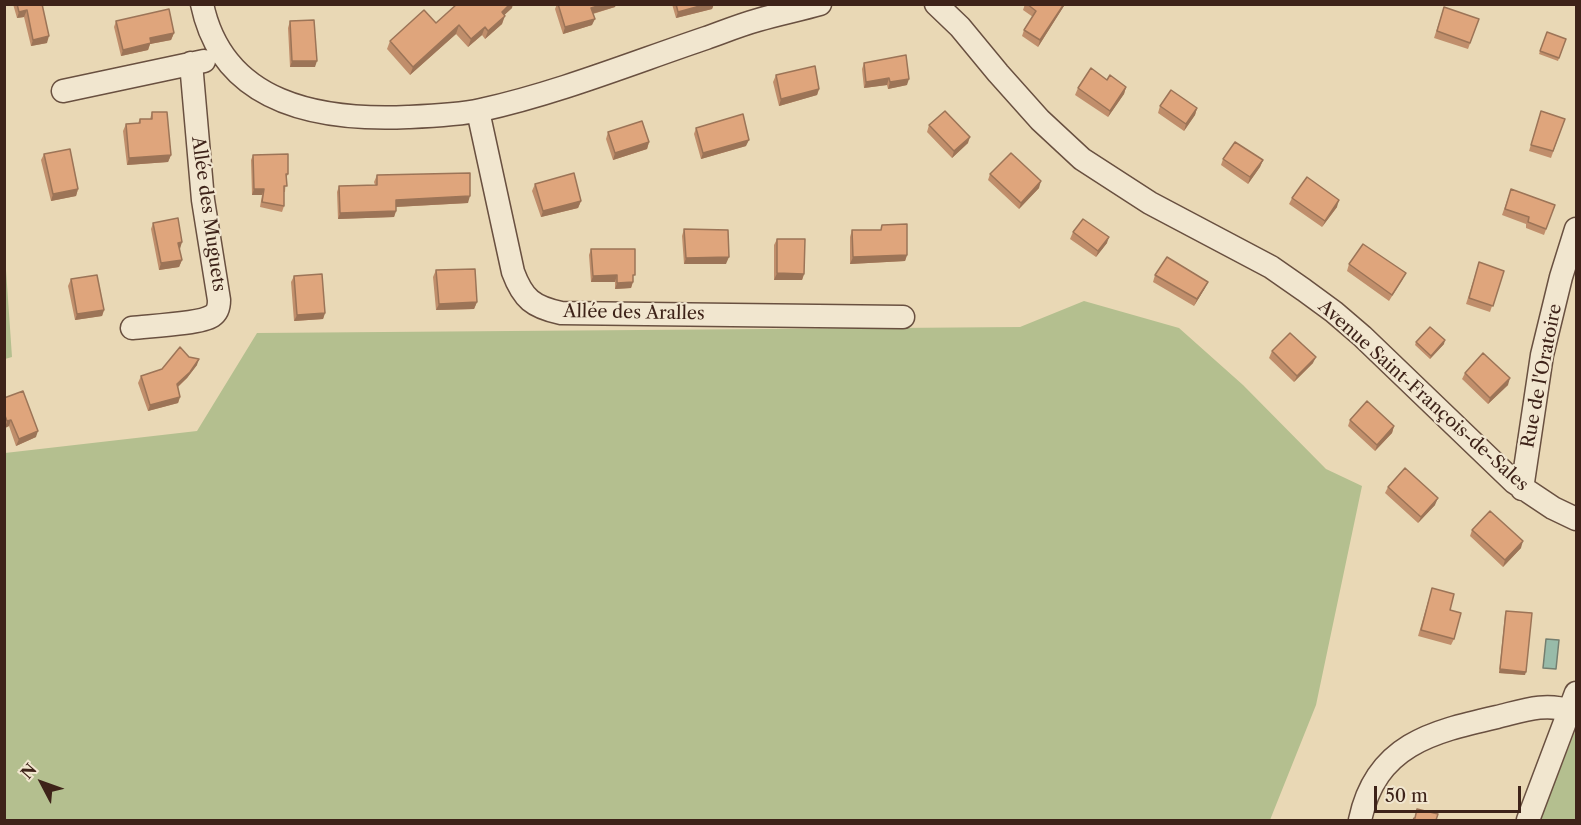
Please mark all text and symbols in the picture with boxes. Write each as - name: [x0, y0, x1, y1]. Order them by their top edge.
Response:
- street label: Allée des Muguets: [186, 135, 230, 293]
- street label: Avenue Saint-François-de-Sales: [1314, 296, 1532, 496]
- street label: Allée des Aralles: [563, 301, 705, 325]
- street label: Rue de l'Oratoire: [1517, 302, 1567, 450]
- north arrow: [12, 753, 72, 813]
- text: N: [16, 759, 41, 783]
- scale bar: [1377, 774, 1524, 812]
- text: 50 m: [1385, 785, 1428, 807]

